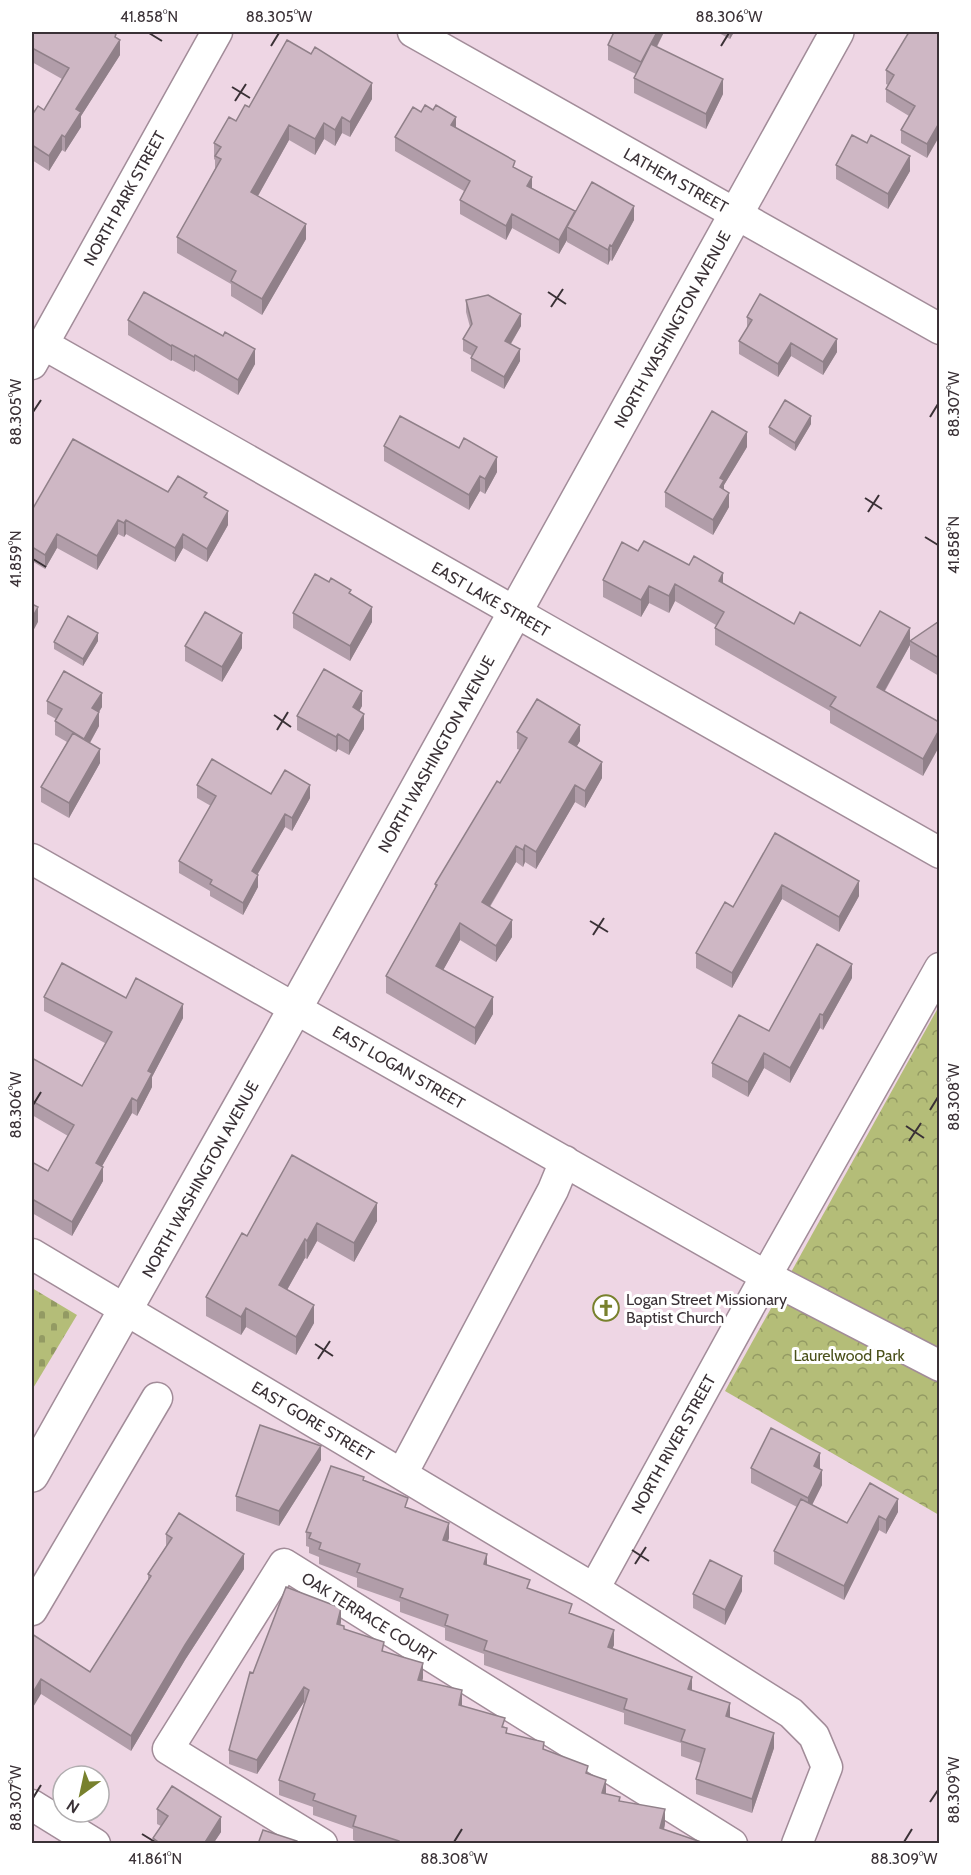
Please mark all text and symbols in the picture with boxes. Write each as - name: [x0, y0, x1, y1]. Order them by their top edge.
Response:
- text: 41.858°N: [120, 8, 178, 26]
- text: 88.305°W: [246, 8, 313, 26]
- text: 88.306°W: [696, 8, 763, 26]
- street label: NORTH PARK STREET: [80, 127, 170, 269]
- street label: LATHEM STREET: [620, 144, 732, 217]
- street label: NORTH WASHINGTON AVENUE: [610, 227, 735, 431]
- text: 88.307°W: [945, 370, 963, 437]
- text: 88.305°W: [7, 378, 25, 445]
- text: 41.858°N: [945, 516, 963, 574]
- text: 41.859°N: [7, 530, 25, 588]
- street label: EAST LAKE STREET: [428, 558, 554, 641]
- street label: NORTH WASHINGTON AVENUE: [374, 652, 499, 856]
- street label: EAST LOGAN STREET: [329, 1022, 469, 1113]
- text: 88.308°W: [945, 1062, 963, 1131]
- text: 88.306°W: [7, 1071, 25, 1138]
- street label: NORTH WASHINGTON AVENUE: [138, 1077, 263, 1281]
- place label: Logan Street Missionary Baptist Church: [626, 1290, 787, 1327]
- church icon: Logan Street Missionary Baptist Church: [591, 1293, 621, 1323]
- park label: Laurelwood Park: [793, 1346, 905, 1365]
- street label: NORTH RIVER STREET: [627, 1371, 720, 1517]
- street label: EAST GORE STREET: [248, 1377, 378, 1466]
- street label: OAK TERRACE COURT: [298, 1568, 440, 1667]
- text: 88.309°W: [945, 1756, 963, 1823]
- text: 88.307°W: [7, 1764, 25, 1831]
- north arrow: [51, 1764, 111, 1824]
- text: N: [63, 1795, 83, 1817]
- text: 41.861°N: [128, 1850, 182, 1868]
- text: 88.308°W: [420, 1850, 489, 1868]
- text: 88.309°W: [871, 1850, 938, 1868]

